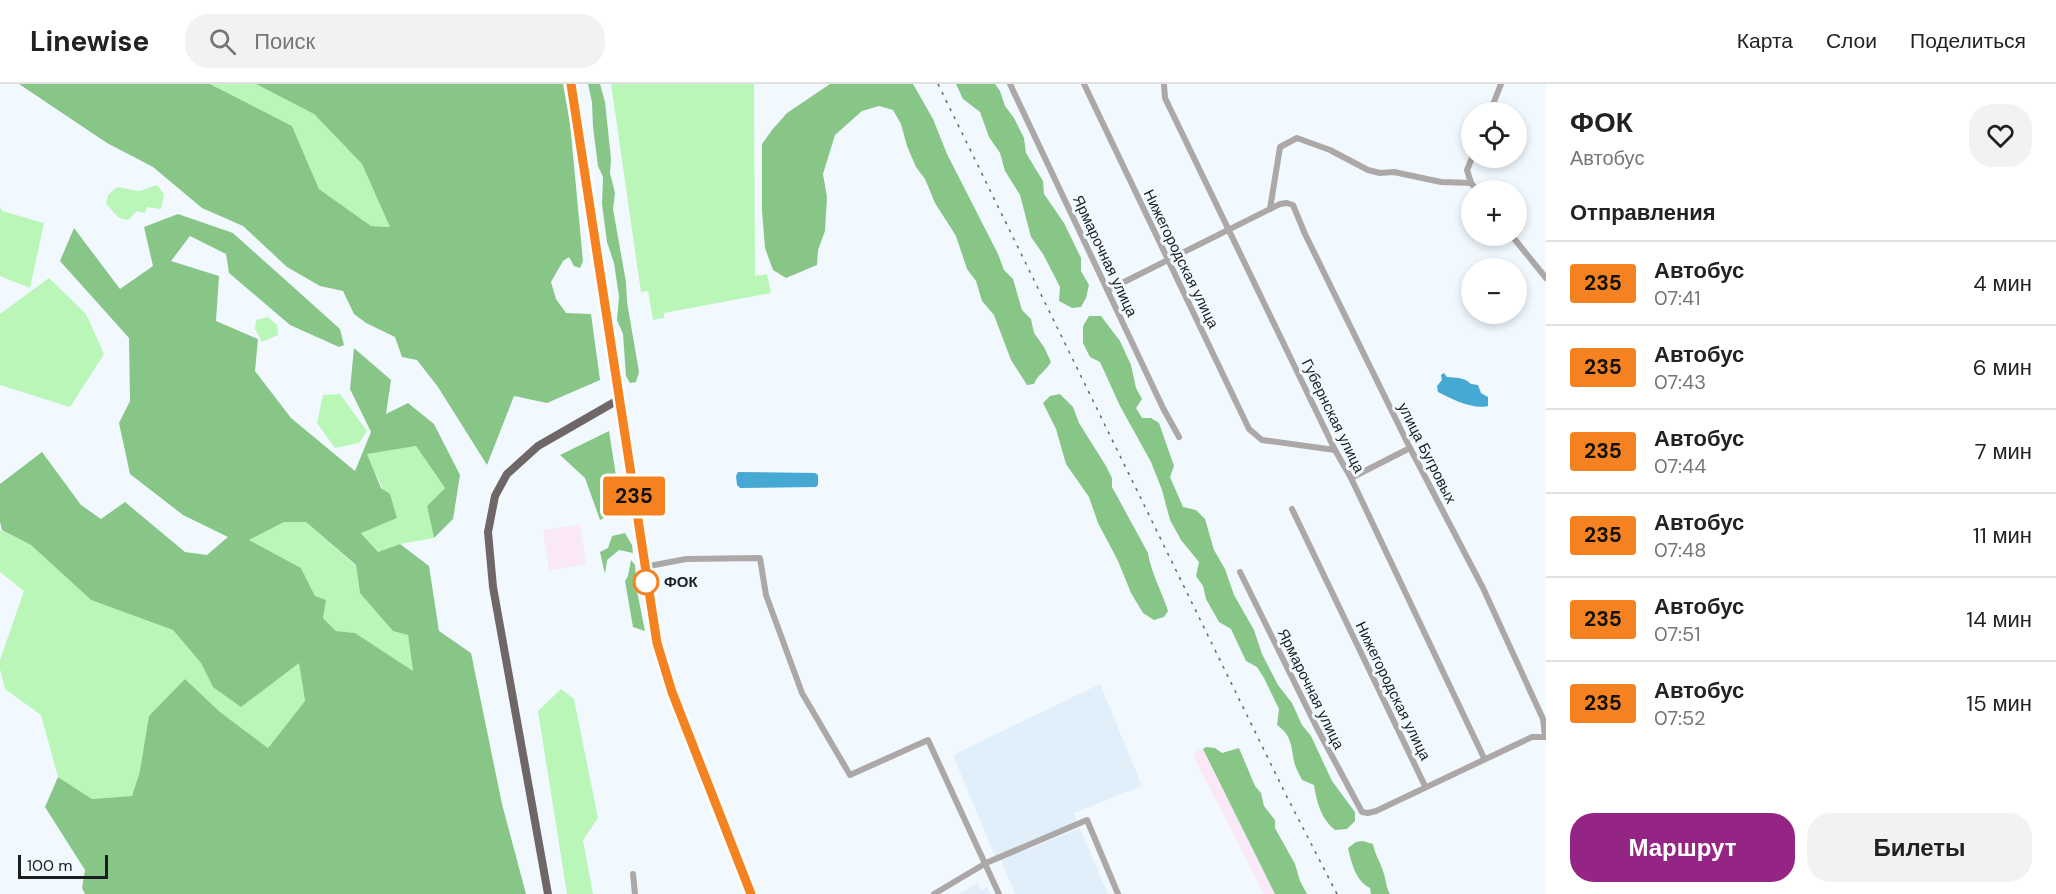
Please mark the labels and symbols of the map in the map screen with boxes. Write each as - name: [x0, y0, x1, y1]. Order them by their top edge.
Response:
- street label: Нижегородская улица: [1139, 186, 1224, 332]
- street label: Ярмарочная улица: [1068, 192, 1142, 321]
- street label: Губернская улица: [1297, 356, 1370, 477]
- street label: улица Бугровых: [1393, 399, 1461, 507]
- line badge: 235: [600, 476, 668, 516]
- marker: ФОК: [633, 569, 659, 595]
- place label: ФОК: [664, 572, 698, 592]
- street label: Нижегородская улица: [1351, 618, 1436, 764]
- street label: Ярмарочная улица: [1273, 625, 1349, 753]
- scale bar: [18, 852, 108, 880]

